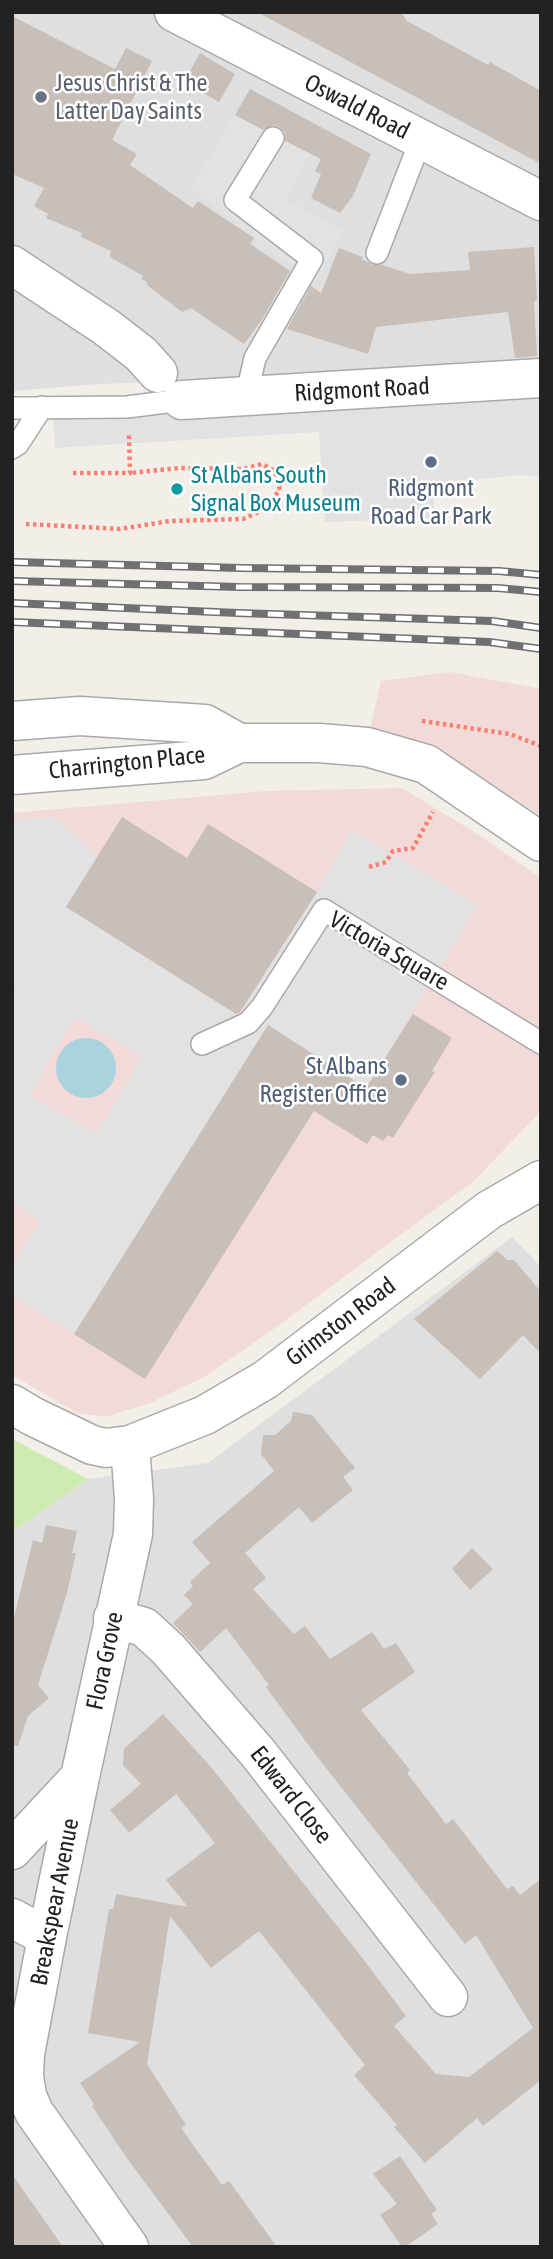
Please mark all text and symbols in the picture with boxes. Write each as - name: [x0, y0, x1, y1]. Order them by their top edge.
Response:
- street label: Oswald Road: [300, 68, 414, 146]
- place label: Jesus Christ & The Latter Day Saints: [55, 69, 207, 125]
- marker: Jesus Christ & The Latter Day Saints: [33, 89, 49, 105]
- street label: Ridgmont Road: [294, 372, 430, 408]
- marker: Ridgmont Road Car Park: [423, 454, 439, 470]
- place label: St Albans South Signal Box Museum: [191, 461, 361, 517]
- place label: Ridgmont Road Car Park: [370, 474, 492, 530]
- marker: St Albans South Signal Box Museum: [169, 481, 185, 497]
- street label: Charrington Place: [47, 740, 207, 786]
- street label: Victoria Square: [324, 905, 454, 997]
- place label: St Albans Register Office: [260, 1052, 387, 1108]
- marker: St Albans Register Office: [393, 1072, 409, 1088]
- street label: Grimston Road: [281, 1271, 401, 1373]
- street label: Flora Grove: [81, 1609, 129, 1713]
- street label: Edward Close: [244, 1740, 338, 1850]
- street label: Breakspear Avenue: [25, 1816, 85, 1988]

